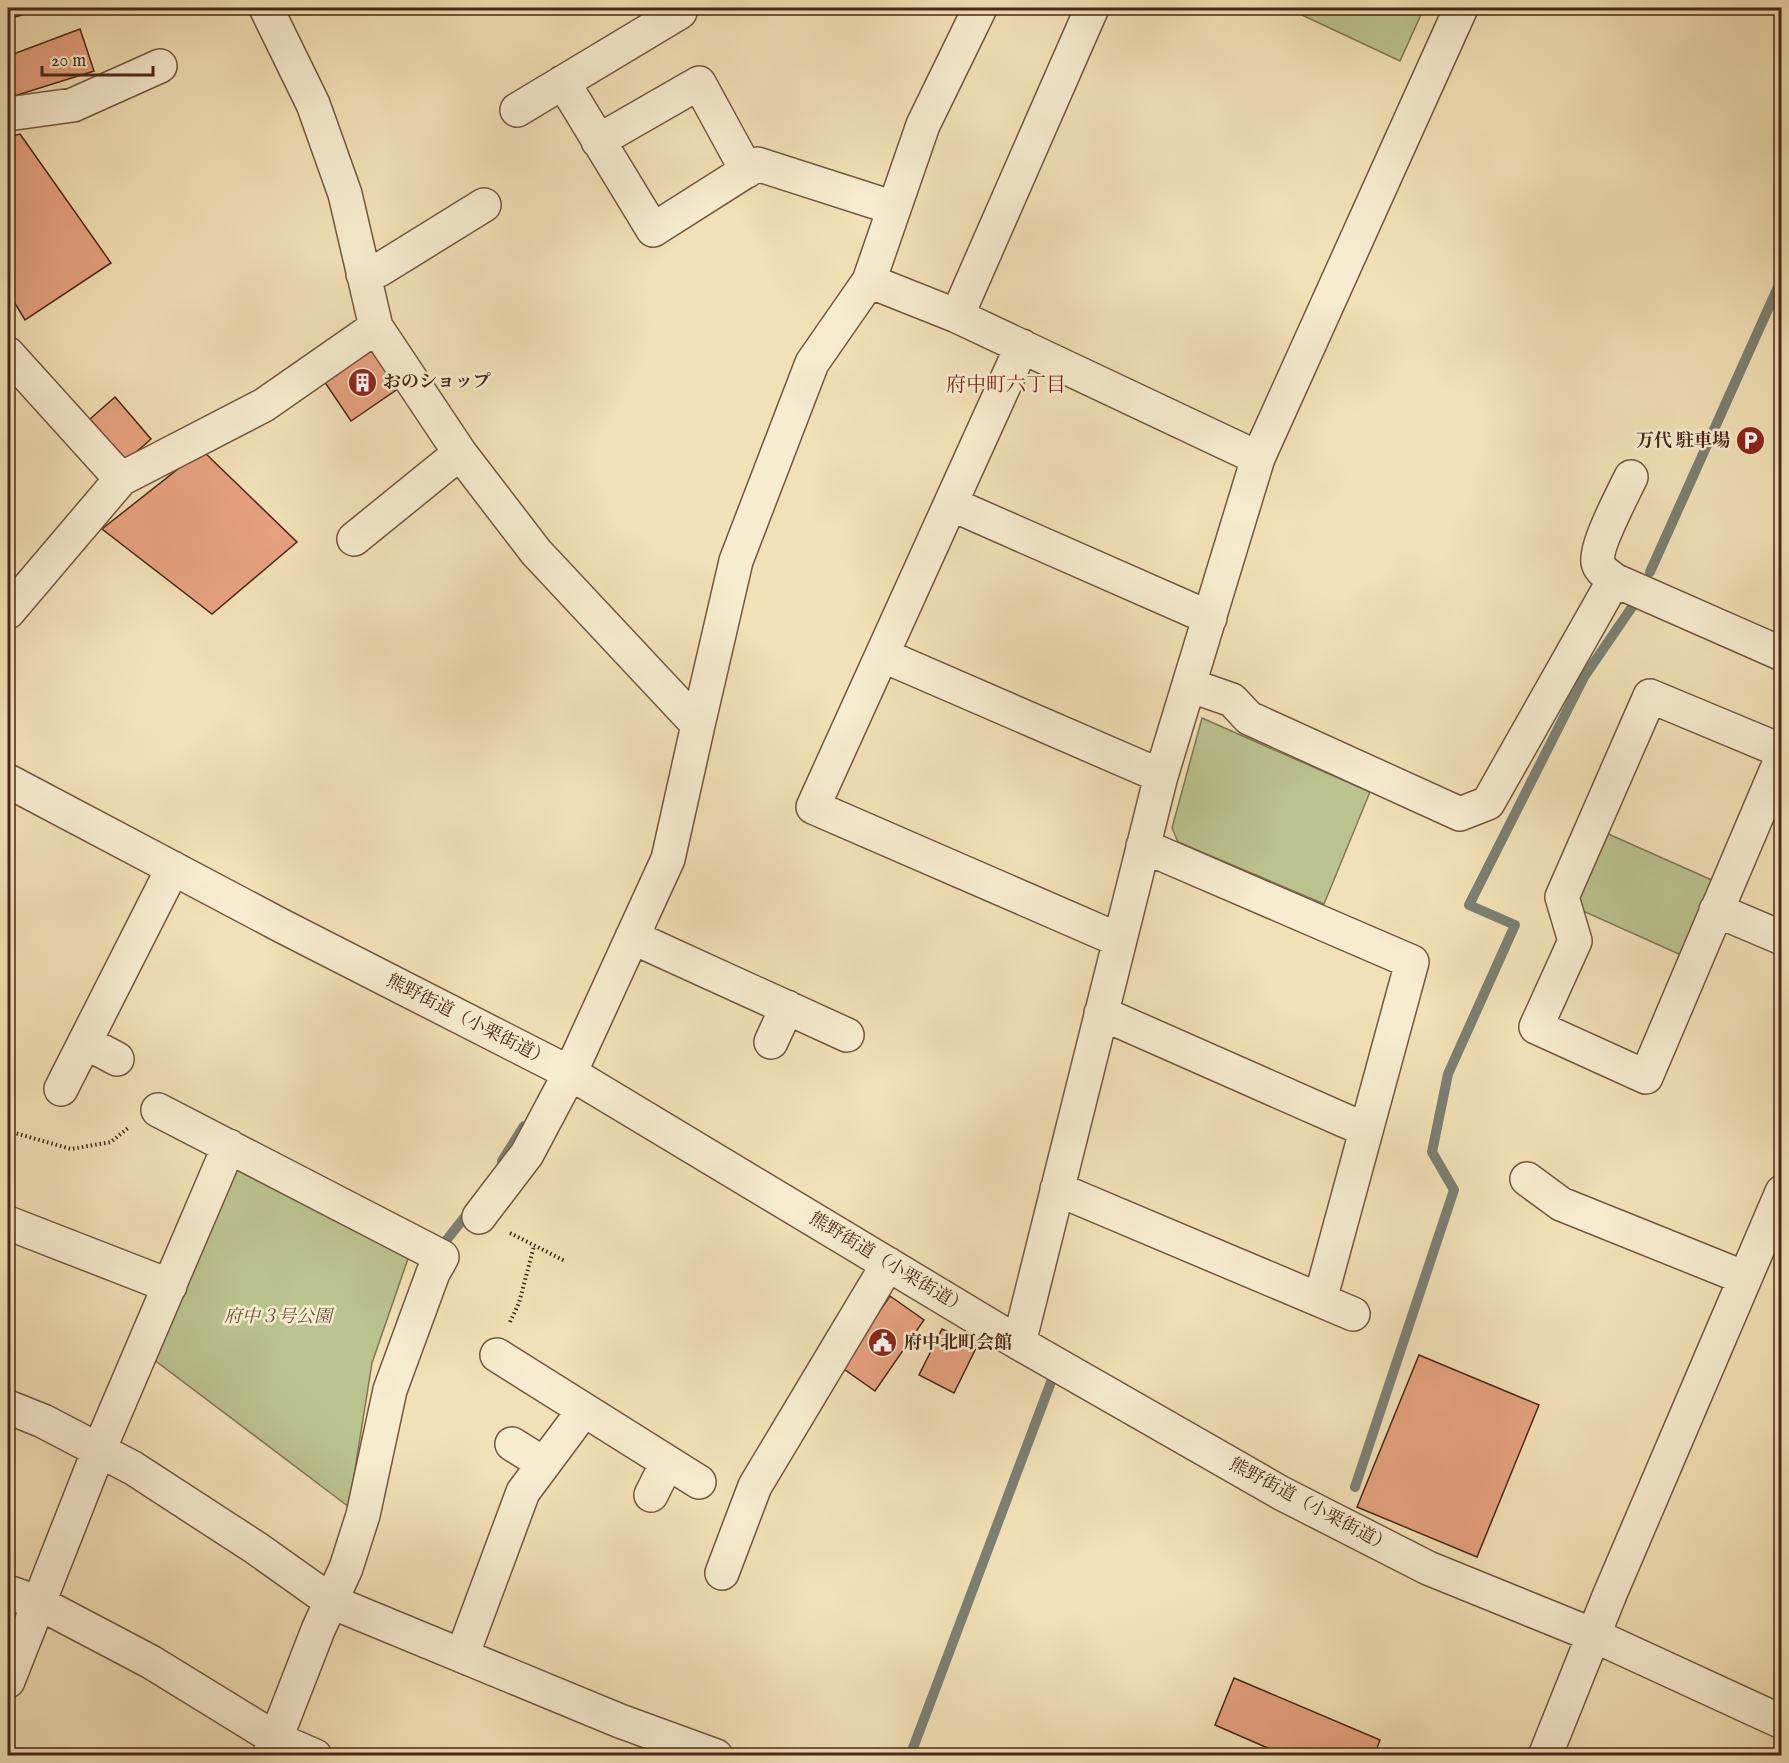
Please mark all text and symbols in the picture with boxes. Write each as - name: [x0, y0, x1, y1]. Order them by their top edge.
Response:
- scale bar: [42, 39, 153, 77]
- text: 20 m: [51, 50, 86, 73]
- building icon: おのショップ: [346, 366, 378, 398]
- place label: おのショップ: [383, 371, 491, 394]
- district label: 府中町六丁目: [946, 373, 1066, 398]
- parking icon: 万代 駐車場: [1735, 425, 1767, 457]
- place label: 万代 駐車場: [1636, 430, 1730, 453]
- street label: 熊野街道（小栗街道）: [383, 970, 553, 1072]
- street label: 熊野街道（小栗街道）: [805, 1208, 971, 1320]
- park label: 府中３号公園: [224, 1306, 335, 1329]
- public building icon: 府中北町会館: [867, 1327, 899, 1359]
- place label: 府中北町会館: [904, 1332, 1012, 1355]
- street label: 熊野街道（小栗街道）: [1225, 1454, 1395, 1558]

